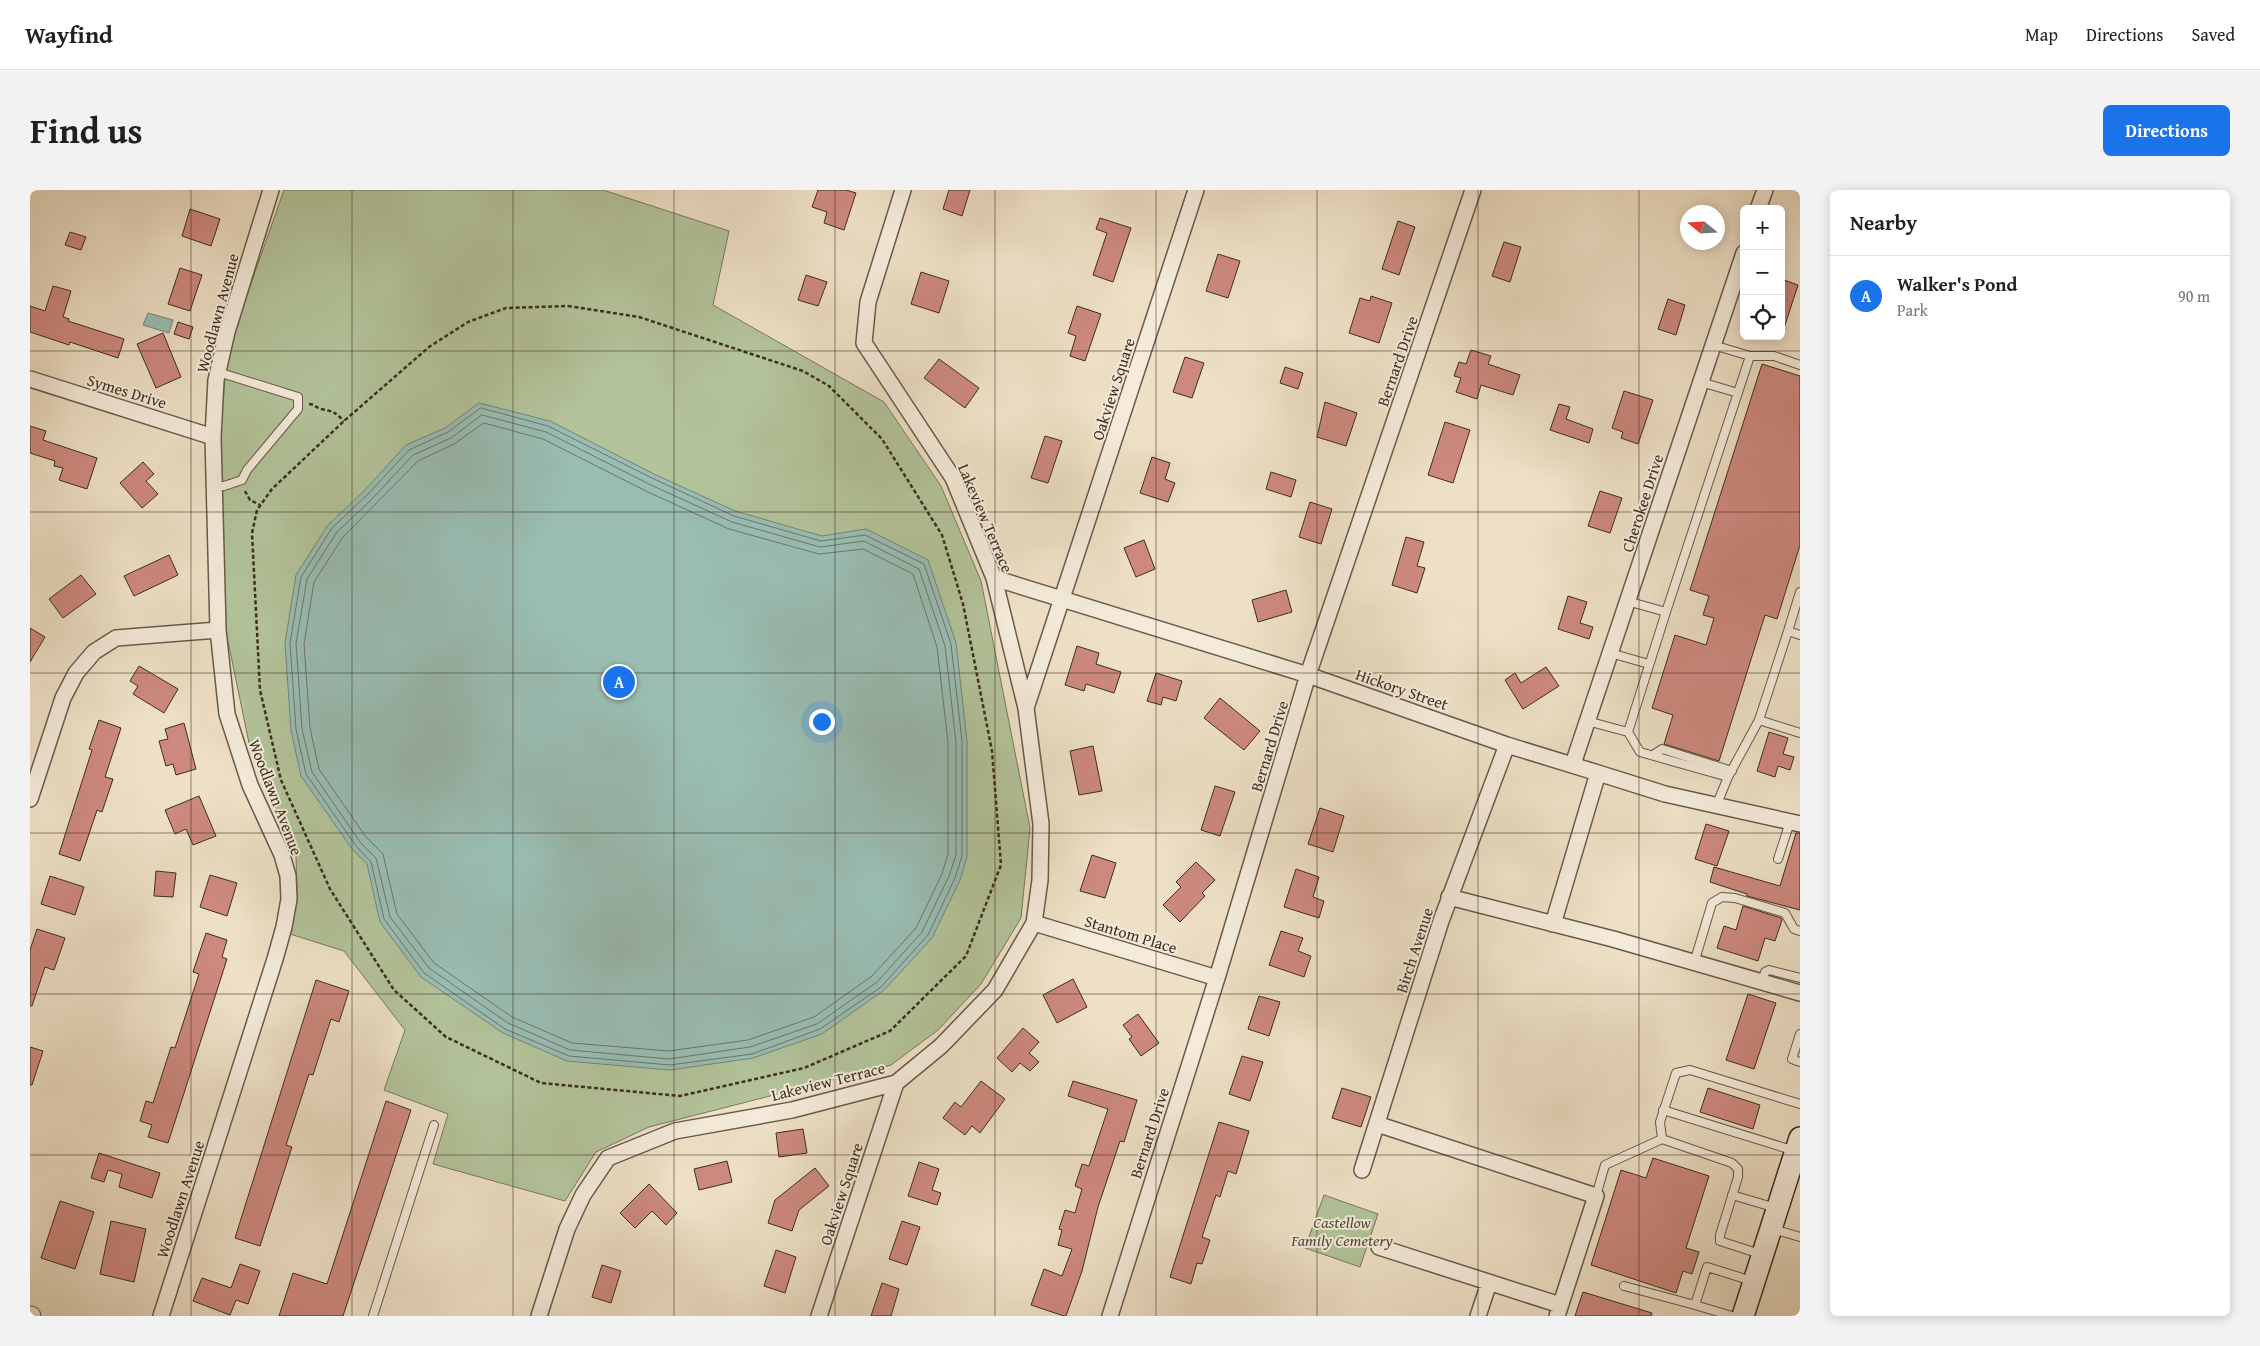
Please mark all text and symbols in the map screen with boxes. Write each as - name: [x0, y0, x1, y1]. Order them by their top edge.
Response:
- text: Wayfind: [25, 17, 113, 52]
- text: Map: [2025, 21, 2058, 48]
- text: Directions: [2086, 21, 2163, 48]
- text: Saved: [2191, 21, 2235, 48]
- text: Find us: [30, 105, 143, 156]
- button: Directions: [2103, 105, 2230, 156]
- north arrow: [1680, 205, 1725, 250]
- map controls: [1740, 205, 1785, 340]
- button: +: [1740, 205, 1785, 250]
- text: Nearby: [1850, 207, 1917, 238]
- button: −: [1740, 250, 1785, 295]
- street label: Woodlawn Avenue: [190, 251, 244, 375]
- text: Walker's Pond: [1897, 270, 2017, 298]
- text: A: [1861, 284, 1871, 308]
- text: 90 m: [2178, 284, 2210, 308]
- button: locate: [1740, 295, 1785, 340]
- text: Park: [1897, 298, 1928, 322]
- street label: Bernard Drive: [1370, 313, 1424, 409]
- street label: Oakview Square: [1085, 335, 1141, 443]
- street label: Symes Drive: [84, 368, 170, 414]
- street label: Cherokee Drive: [1615, 451, 1669, 555]
- street label: Lakeview Terrace: [952, 460, 1020, 576]
- street label: Hickory Street: [1352, 662, 1452, 716]
- pin: A: [603, 663, 635, 701]
- street label: Bernard Drive: [1244, 697, 1294, 795]
- your location: [809, 709, 835, 735]
- street label: Woodlawn Avenue: [243, 735, 309, 859]
- street label: Birch Avenue: [1389, 904, 1439, 996]
- street label: Stantom Place: [1082, 909, 1180, 959]
- street label: Lakeview Terrace: [769, 1055, 887, 1107]
- street label: Bernard Drive: [1123, 1085, 1175, 1181]
- street label: Woodlawn Avenue: [150, 1137, 210, 1261]
- street label: Oakview Square: [813, 1140, 869, 1248]
- park label: Castellow Family Cemetery: [1290, 1210, 1393, 1252]

